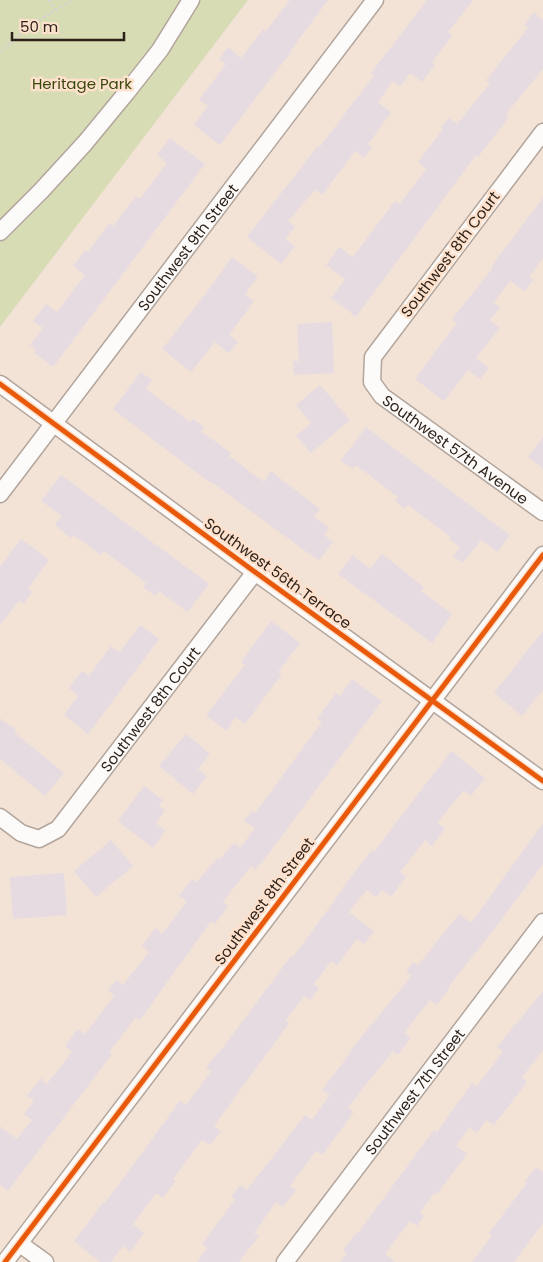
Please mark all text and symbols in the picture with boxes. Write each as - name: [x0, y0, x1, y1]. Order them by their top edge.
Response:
- scale bar: [12, 10, 125, 42]
- text: 50 m: [20, 16, 58, 37]
- park label: Heritage Park: [32, 73, 132, 94]
- street label: Southwest 9th Street: [132, 179, 243, 315]
- street label: Southwest 8th Court: [396, 187, 504, 321]
- street label: Southwest 57th Avenue: [378, 389, 533, 509]
- street label: Southwest 56th Terrace: [200, 512, 356, 634]
- street label: Southwest 8th Court: [95, 642, 205, 776]
- street label: Southwest 8th Street: [209, 833, 319, 969]
- street label: Southwest 7th Street: [360, 1024, 469, 1159]

